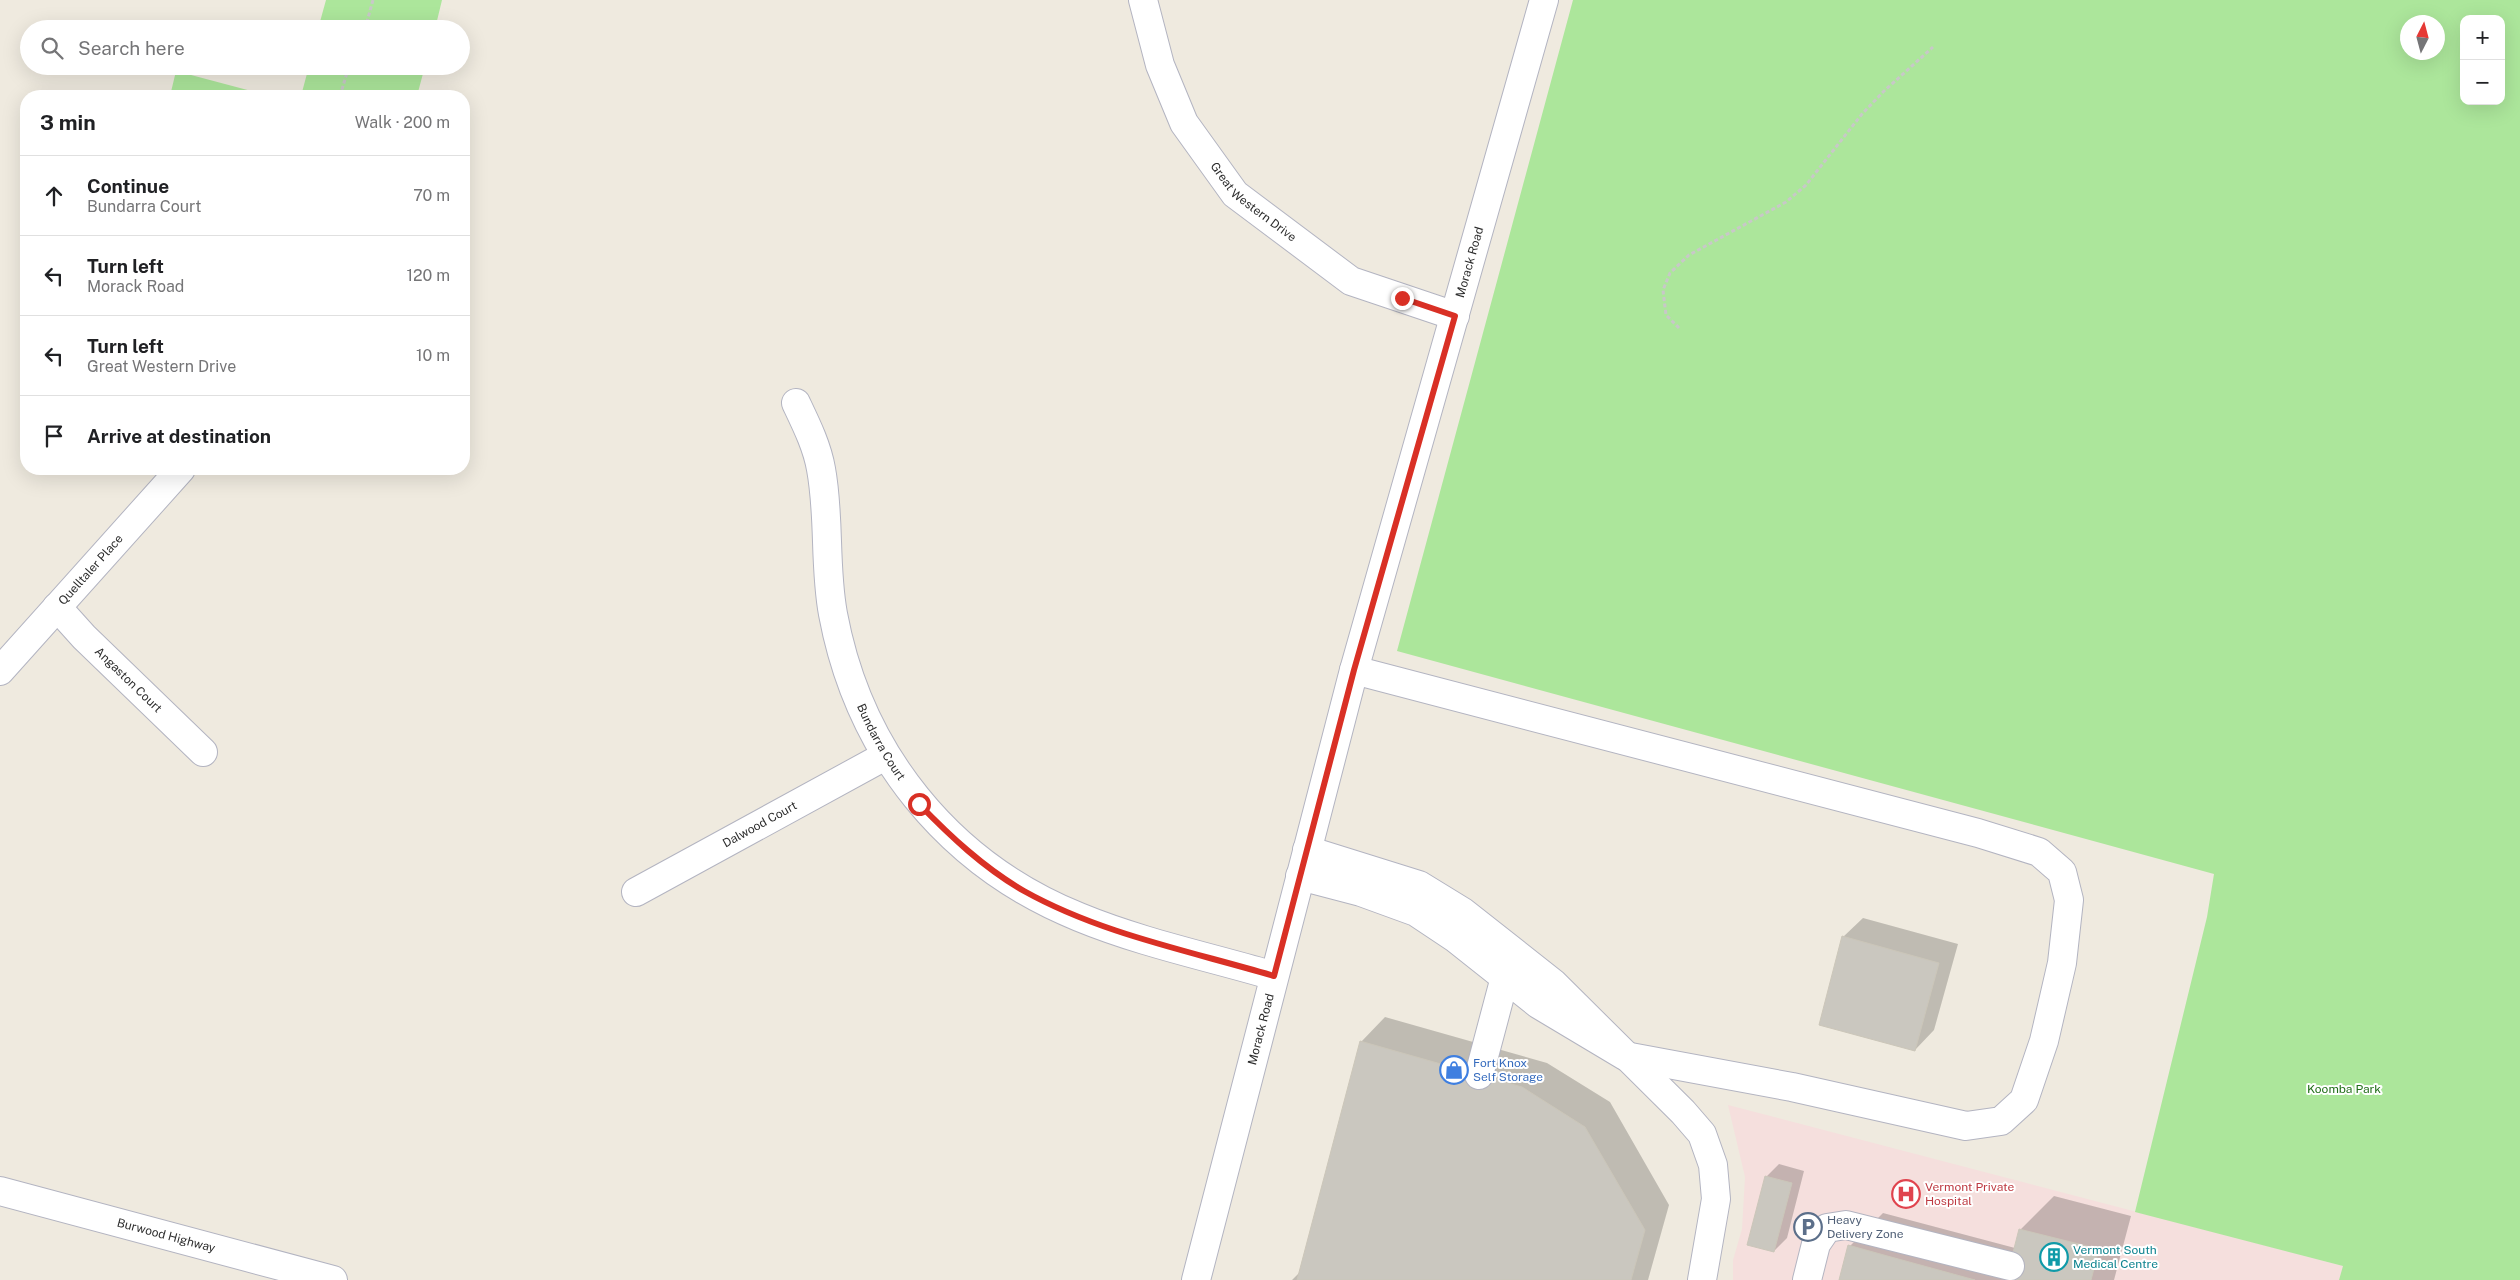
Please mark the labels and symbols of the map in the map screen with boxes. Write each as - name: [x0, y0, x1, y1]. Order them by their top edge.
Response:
- north arrow: [2400, 15, 2445, 60]
- street label: Great Western Drive: [1207, 160, 1299, 245]
- street label: Morack Road: [1453, 225, 1486, 299]
- route end: [1391, 287, 1414, 310]
- street label: Quelltaler Place: [56, 532, 126, 608]
- street label: Angaston Court: [92, 644, 165, 716]
- street label: Bundarra Court: [854, 702, 908, 783]
- route start: [908, 793, 931, 816]
- street label: Dalwood Court: [720, 798, 800, 850]
- street label: Morack Road: [1245, 992, 1277, 1066]
- shop icon: Fort Knox Self Storage: [1439, 1055, 1469, 1085]
- place label: Fort Knox Self Storage: [1473, 1056, 1543, 1084]
- park label: Koomba Park: [2307, 1082, 2381, 1096]
- hospital icon: Vermont Private Hospital: [1891, 1179, 1921, 1209]
- place label: Vermont Private Hospital: [1925, 1180, 2015, 1208]
- parking icon: Heavy Delivery Zone: [1793, 1212, 1823, 1242]
- place label: Heavy Delivery Zone: [1827, 1213, 1904, 1241]
- street label: Burwood Highway: [115, 1216, 217, 1255]
- building icon: Vermont South Medical Centre: [2039, 1242, 2069, 1272]
- place label: Vermont South Medical Centre: [2073, 1243, 2158, 1271]

